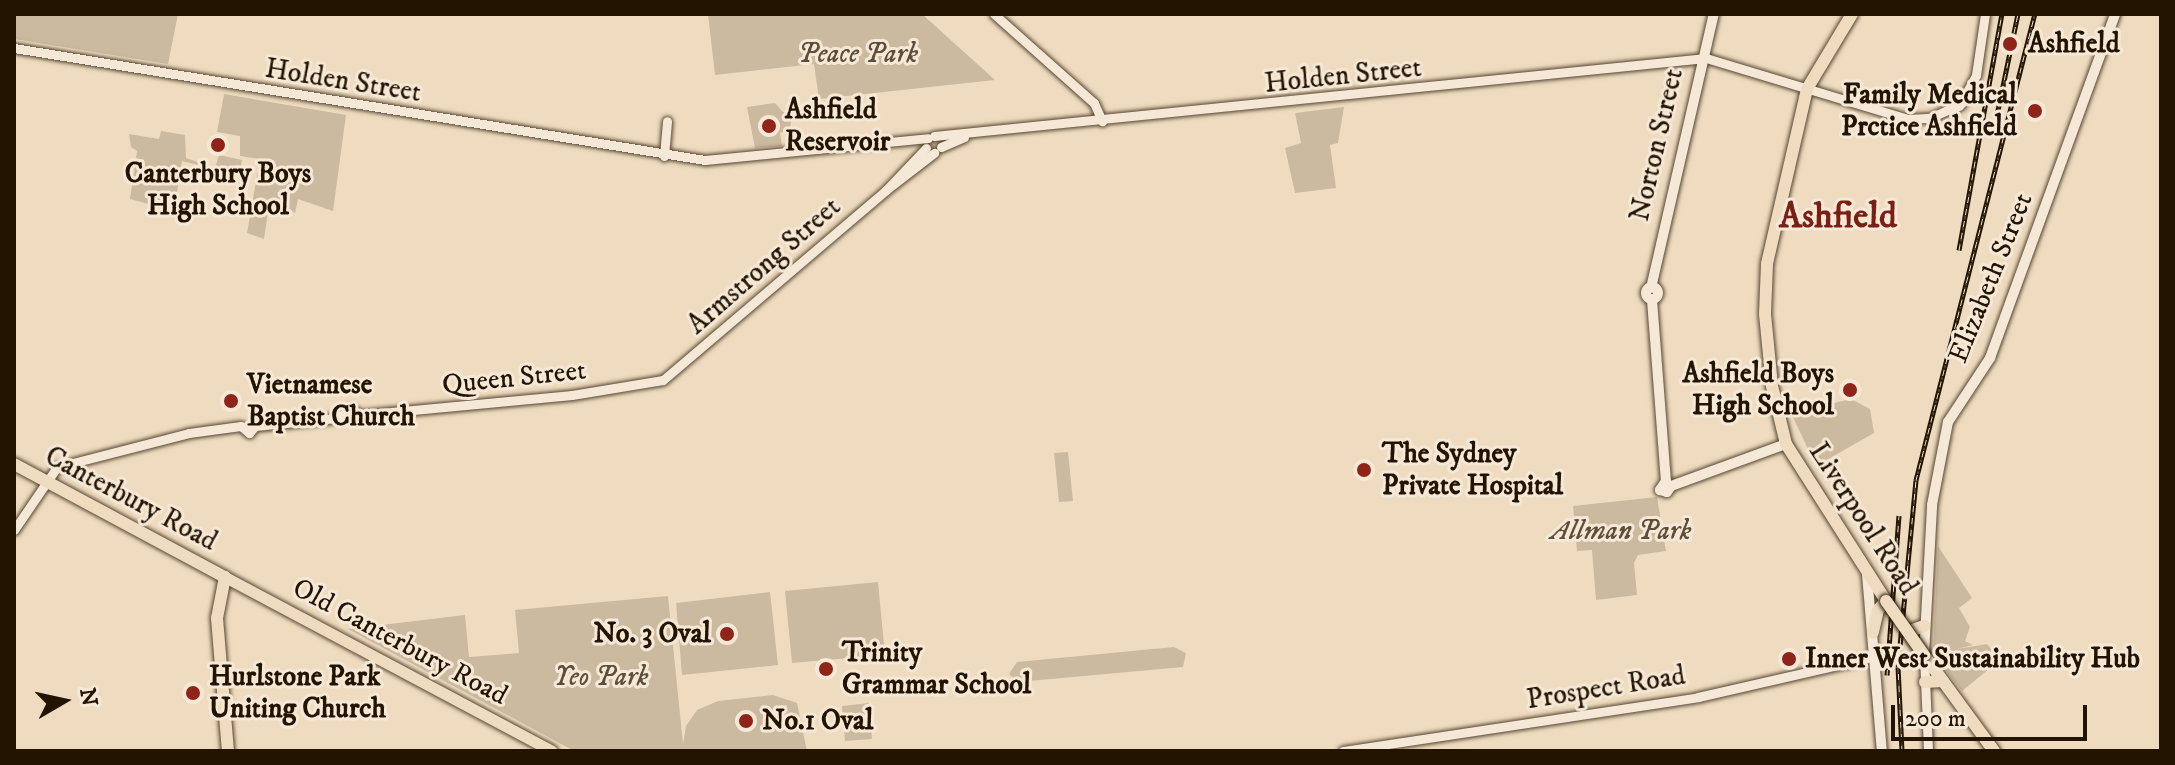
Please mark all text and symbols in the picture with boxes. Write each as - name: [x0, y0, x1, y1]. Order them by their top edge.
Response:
- place label: Ashfield: [2028, 27, 2120, 61]
- marker: Ashfield: [1999, 33, 2021, 55]
- park label: Peace Park: [798, 37, 918, 71]
- street label: Holden Street: [1263, 51, 1423, 101]
- street label: Holden Street: [263, 52, 423, 110]
- street label: Norton Street: [1623, 65, 1691, 225]
- place label: Family Medical Prctice Ashfield: [1841, 78, 2017, 144]
- place label: Ashfield Reservoir: [785, 93, 890, 159]
- marker: Family Medical Prctice Ashfield: [2024, 100, 2046, 122]
- marker: Ashfield Reservoir: [760, 117, 778, 135]
- marker: Canterbury Boys High School: [209, 136, 227, 154]
- place label: Canterbury Boys High School: [125, 157, 311, 223]
- street label: Elizabeth Street: [1942, 188, 2040, 368]
- street label: Armstrong Street: [680, 190, 848, 342]
- district label: Ashfield: [1779, 195, 1897, 239]
- street label: Queen Street: [440, 354, 588, 402]
- place label: Ashfield Boys High School: [1682, 357, 1834, 423]
- place label: Vietnamese Baptist Church: [247, 368, 415, 434]
- marker: Ashfield Boys High School: [1841, 381, 1859, 399]
- marker: Vietnamese Baptist Church: [222, 392, 240, 410]
- street label: Liverpool Road: [1801, 436, 1925, 602]
- place label: The Sydney Private Hospital: [1382, 437, 1563, 503]
- street label: Canterbury Road: [39, 439, 223, 559]
- marker: The Sydney Private Hospital: [1353, 459, 1375, 481]
- park label: Allman Park: [1551, 514, 1691, 548]
- street label: Old Canterbury Road: [287, 571, 513, 713]
- place label: No. 3 Oval: [593, 617, 711, 651]
- marker: No. 3 Oval: [718, 625, 736, 643]
- place label: Trinity Grammar School: [842, 636, 1031, 702]
- place label: Inner West Sustainability Hub: [1805, 642, 2140, 676]
- marker: Inner West Sustainability Hub: [1780, 650, 1798, 668]
- street label: Prospect Road: [1524, 659, 1688, 717]
- place label: Hurlstone Park Uniting Church: [209, 660, 386, 726]
- park label: Yeo Park: [553, 660, 649, 694]
- marker: Trinity Grammar School: [817, 660, 835, 678]
- north arrow: [24, 661, 104, 741]
- marker: Hurlstone Park Uniting Church: [184, 684, 202, 702]
- text: N: [73, 686, 103, 708]
- scale bar: [1895, 689, 2091, 739]
- place label: No.1 Oval: [762, 704, 873, 738]
- text: 200 m: [1905, 704, 1966, 734]
- marker: No.1 Oval: [737, 712, 755, 730]

